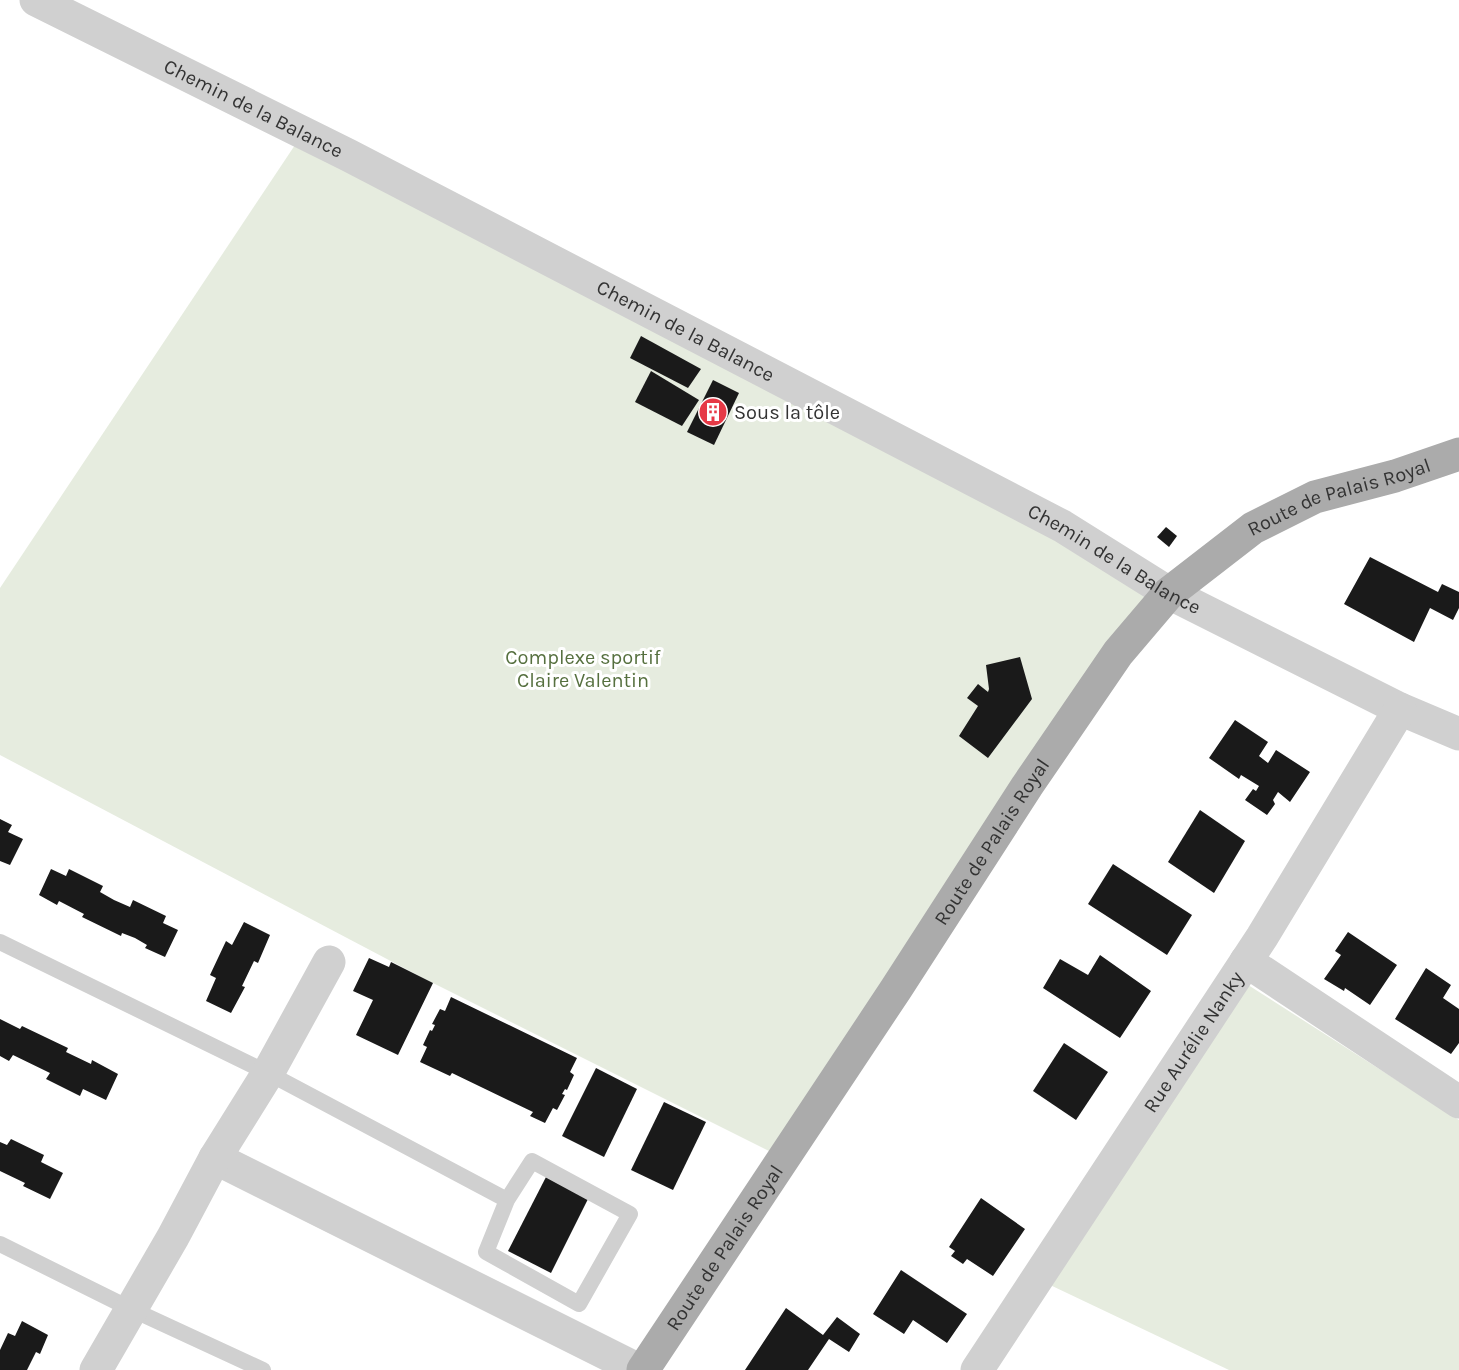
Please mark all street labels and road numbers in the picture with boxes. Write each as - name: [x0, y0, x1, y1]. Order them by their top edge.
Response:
- street label: Chemin de la Balance: [160, 54, 347, 162]
- street label: Chemin de la Balance: [593, 275, 779, 386]
- street label: Route de Palais Royal: [1243, 453, 1434, 541]
- street label: Chemin de la Balance: [1024, 499, 1205, 619]
- street label: Route de Palais Royal: [929, 754, 1054, 929]
- street label: Rue Aurélie Nanky: [1138, 967, 1248, 1117]
- street label: Route de Palais Royal: [661, 1160, 788, 1335]

